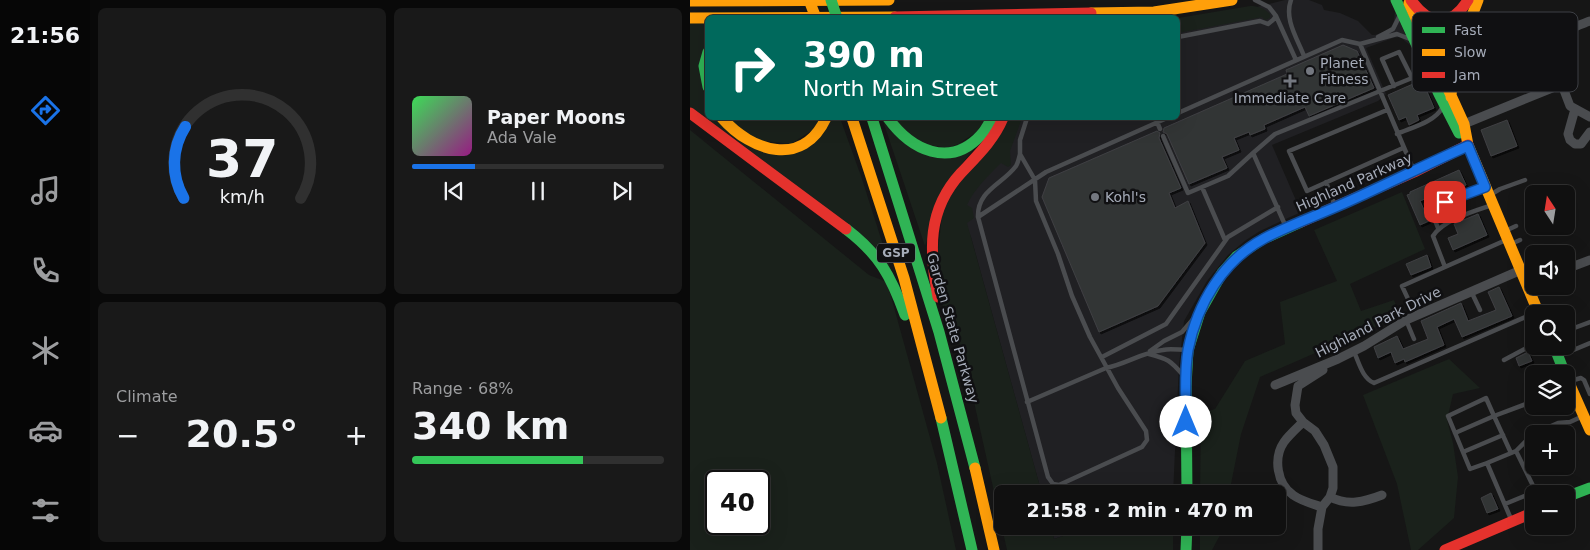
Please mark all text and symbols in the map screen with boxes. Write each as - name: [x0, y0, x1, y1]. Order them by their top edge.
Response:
- legend: [1412, 12, 1578, 92]
- text: Fast: [1454, 22, 1483, 38]
- text: 21:56: [10, 23, 80, 48]
- icon: right: [720, 35, 785, 100]
- text: 390 m: [803, 35, 925, 75]
- text: Slow: [1454, 44, 1487, 60]
- place label: Planet Fitness: [1320, 55, 1369, 87]
- marker: Planet Fitness: [1304, 65, 1316, 77]
- text: Jam: [1453, 67, 1480, 83]
- marker: Immediate Care: [1283, 74, 1297, 88]
- text: North Main Street: [803, 76, 998, 101]
- place label: Immediate Care: [1234, 90, 1346, 106]
- icon: directions: [28, 93, 63, 128]
- text: Paper Moons: [487, 106, 626, 128]
- text: Ada Vale: [487, 128, 557, 147]
- text: 37: [206, 129, 278, 189]
- street label: Highland Parkway: [1293, 149, 1415, 215]
- icon: music: [28, 173, 63, 208]
- icon: previous: [440, 177, 468, 205]
- icon: pause: [524, 177, 552, 205]
- icon: next: [608, 177, 636, 205]
- pin: [1424, 181, 1466, 223]
- north arrow: [1525, 185, 1575, 235]
- map controls: [1525, 185, 1575, 535]
- text: km/h: [219, 186, 265, 207]
- icon: arrive: [1431, 188, 1459, 216]
- place label: Kohl's: [1105, 189, 1146, 205]
- marker: Kohl's: [1089, 191, 1101, 203]
- road number: GSP: [877, 244, 915, 262]
- button: sound: [1525, 245, 1575, 295]
- street label: Garden State Parkway: [924, 251, 982, 405]
- icon: phone: [28, 253, 63, 288]
- street label: Highland Park Drive: [1312, 283, 1444, 361]
- button: search: [1525, 305, 1575, 355]
- icon: climate: [28, 333, 63, 368]
- button: layers: [1525, 365, 1575, 415]
- text: Range · 68%: [412, 379, 514, 398]
- text: Climate: [116, 387, 178, 406]
- position arrow: [1159, 395, 1211, 447]
- text: 340 km: [412, 404, 569, 448]
- text: 20.5°: [186, 412, 298, 456]
- icon: car: [28, 413, 63, 448]
- text: −: [116, 419, 139, 452]
- text: +: [345, 419, 368, 452]
- button: +: [1525, 425, 1575, 475]
- speed limit sign: 40: [705, 470, 770, 535]
- button: −: [1525, 485, 1575, 535]
- icon: filters: [28, 493, 63, 528]
- text: 21:58 · 2 min · 470 m: [1026, 499, 1254, 521]

